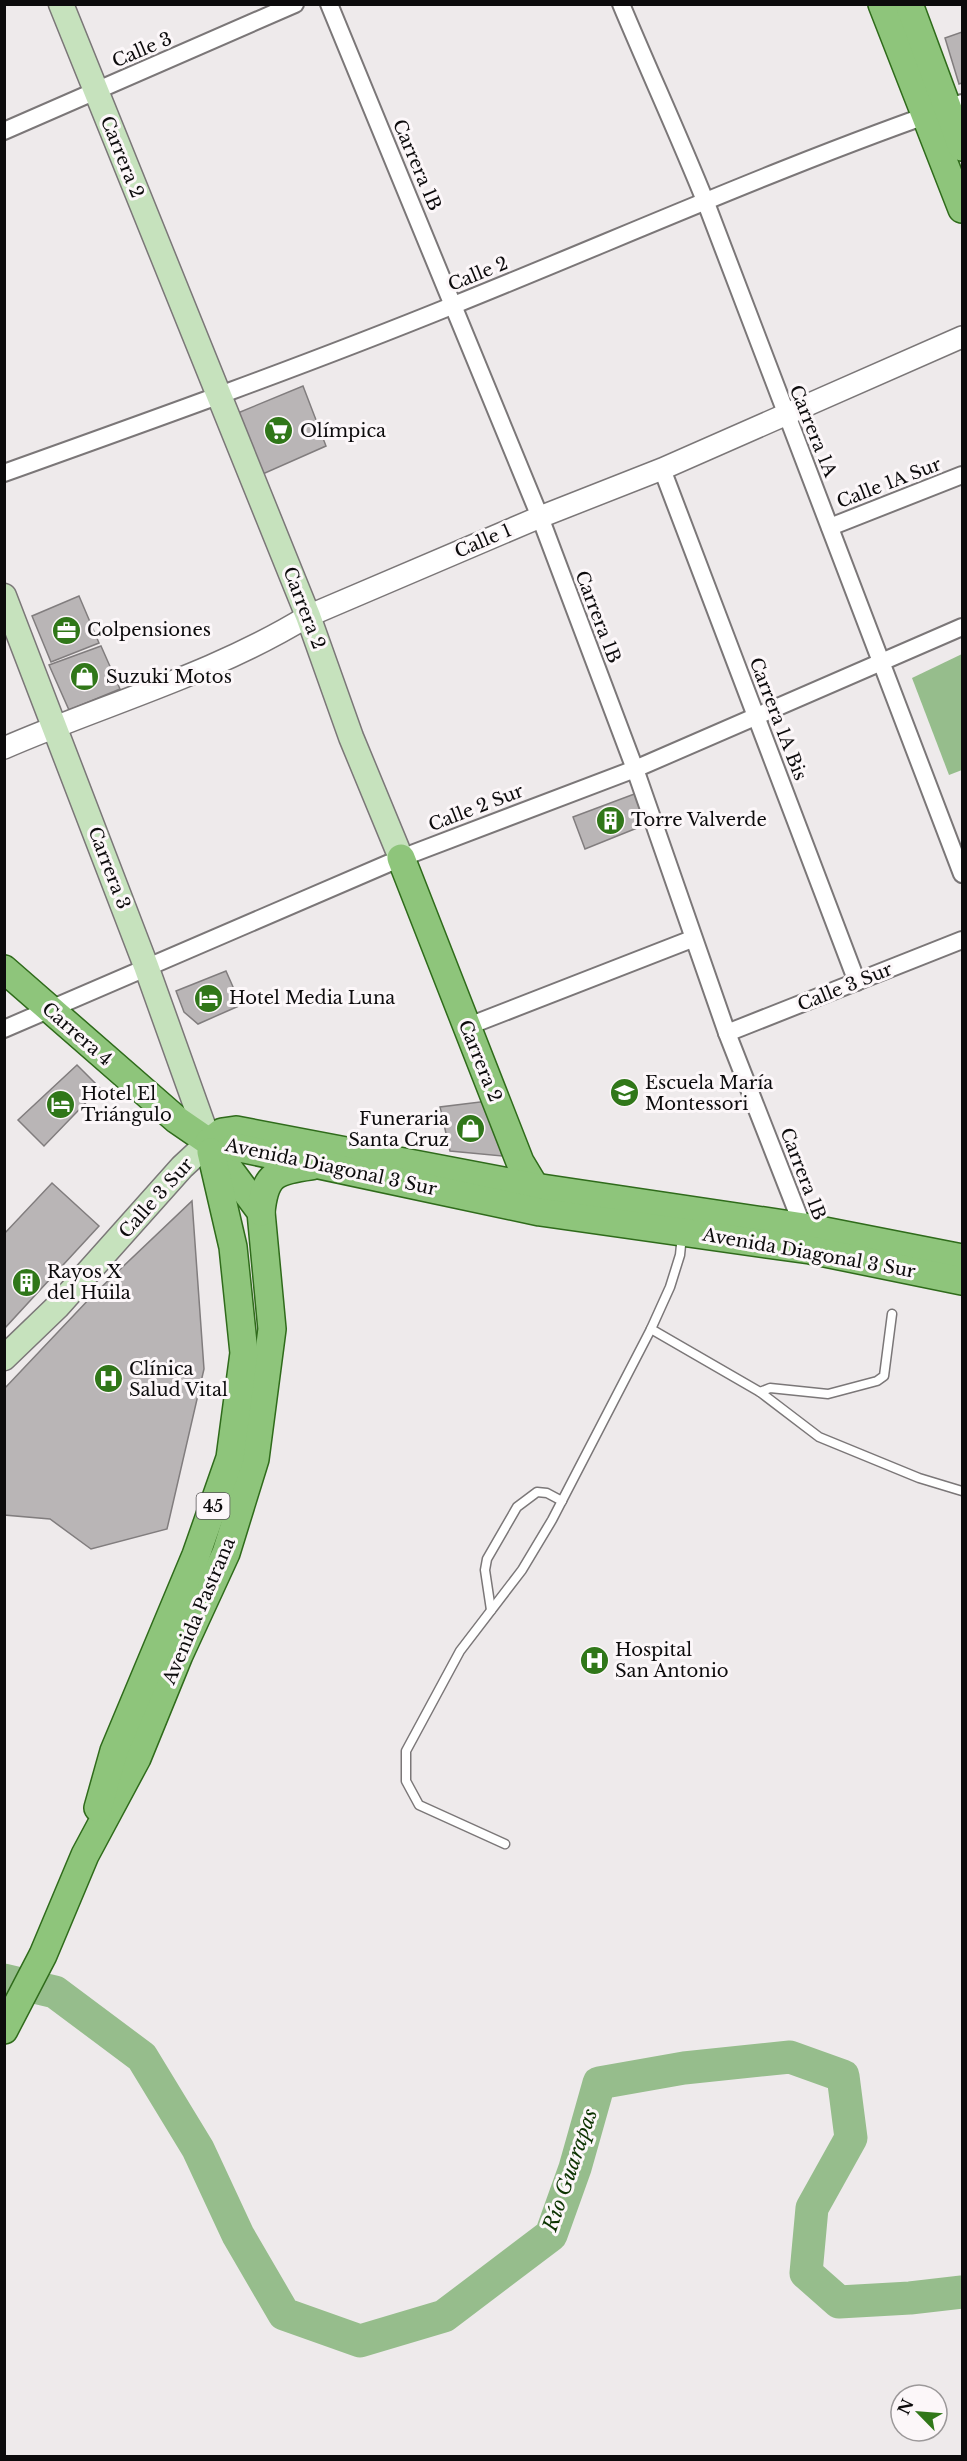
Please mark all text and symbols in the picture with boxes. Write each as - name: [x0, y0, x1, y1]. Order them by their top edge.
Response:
- street label: Calle 3: [109, 28, 175, 72]
- street label: Carrera 2: [96, 113, 148, 201]
- street label: Carrera 1B: [388, 116, 446, 214]
- street label: Calle 2: [445, 252, 511, 296]
- street label: Carrera 1A: [785, 382, 842, 481]
- supermarket icon: Olímpica: [263, 415, 295, 447]
- place label: Olímpica: [300, 420, 386, 442]
- street label: Calle 1A Sur: [834, 453, 945, 513]
- street label: Calle 1: [451, 519, 515, 563]
- street label: Carrera 2: [278, 564, 330, 652]
- street label: Carrera 1B: [570, 568, 626, 666]
- office icon: Colpensiones: [50, 614, 82, 646]
- place label: Colpensiones: [87, 619, 211, 641]
- street label: Carrera 1A Bis: [744, 655, 812, 783]
- shop icon: Suzuki Motos: [69, 661, 101, 693]
- place label: Suzuki Motos: [106, 666, 232, 688]
- street label: Calle 2 Sur: [425, 780, 527, 836]
- building icon: Torre Valverde: [594, 804, 626, 836]
- place label: Torre Valverde: [631, 809, 767, 831]
- street label: Carrera 3: [83, 824, 135, 912]
- street label: Calle 3 Sur: [794, 958, 896, 1016]
- hotel icon: Hotel Media Luna: [192, 982, 224, 1014]
- place label: Hotel Media Luna: [229, 987, 395, 1009]
- street label: Carrera 4: [37, 998, 117, 1070]
- street label: Carrera 2: [454, 1017, 506, 1105]
- place label: Escuela María Montessori: [645, 1072, 773, 1115]
- school or university icon: Escuela María Montessori: [608, 1077, 640, 1109]
- place label: Hotel El Triángulo: [81, 1083, 172, 1126]
- hotel icon: Hotel El Triángulo: [44, 1088, 76, 1120]
- place label: Funeraria Santa Cruz: [348, 1108, 449, 1151]
- shop icon: Funeraria Santa Cruz: [454, 1113, 486, 1145]
- street label: Carrera 1B: [775, 1125, 831, 1223]
- street label: Avenida Diagonal 3 Sur: [222, 1134, 439, 1200]
- street label: Calle 3 Sur: [114, 1153, 198, 1243]
- street label: Avenida Diagonal 3 Sur: [700, 1223, 918, 1283]
- place label: Rayos X del Huila: [47, 1261, 131, 1304]
- building icon: Rayos X del Huila: [10, 1266, 42, 1298]
- place label: Clínica Salud Vital: [129, 1358, 228, 1401]
- hospital icon: Clínica Salud Vital: [92, 1363, 124, 1395]
- road number: 45: [196, 1493, 230, 1519]
- street label: Avenida Pastrana: [158, 1534, 240, 1689]
- place label: Hospital San Antonio: [615, 1639, 729, 1682]
- hospital icon: Hospital San Antonio: [578, 1644, 610, 1676]
- water label: Río Guarapas: [538, 2105, 602, 2235]
- north arrow: [889, 2383, 949, 2443]
- text: N: [893, 2396, 918, 2418]

